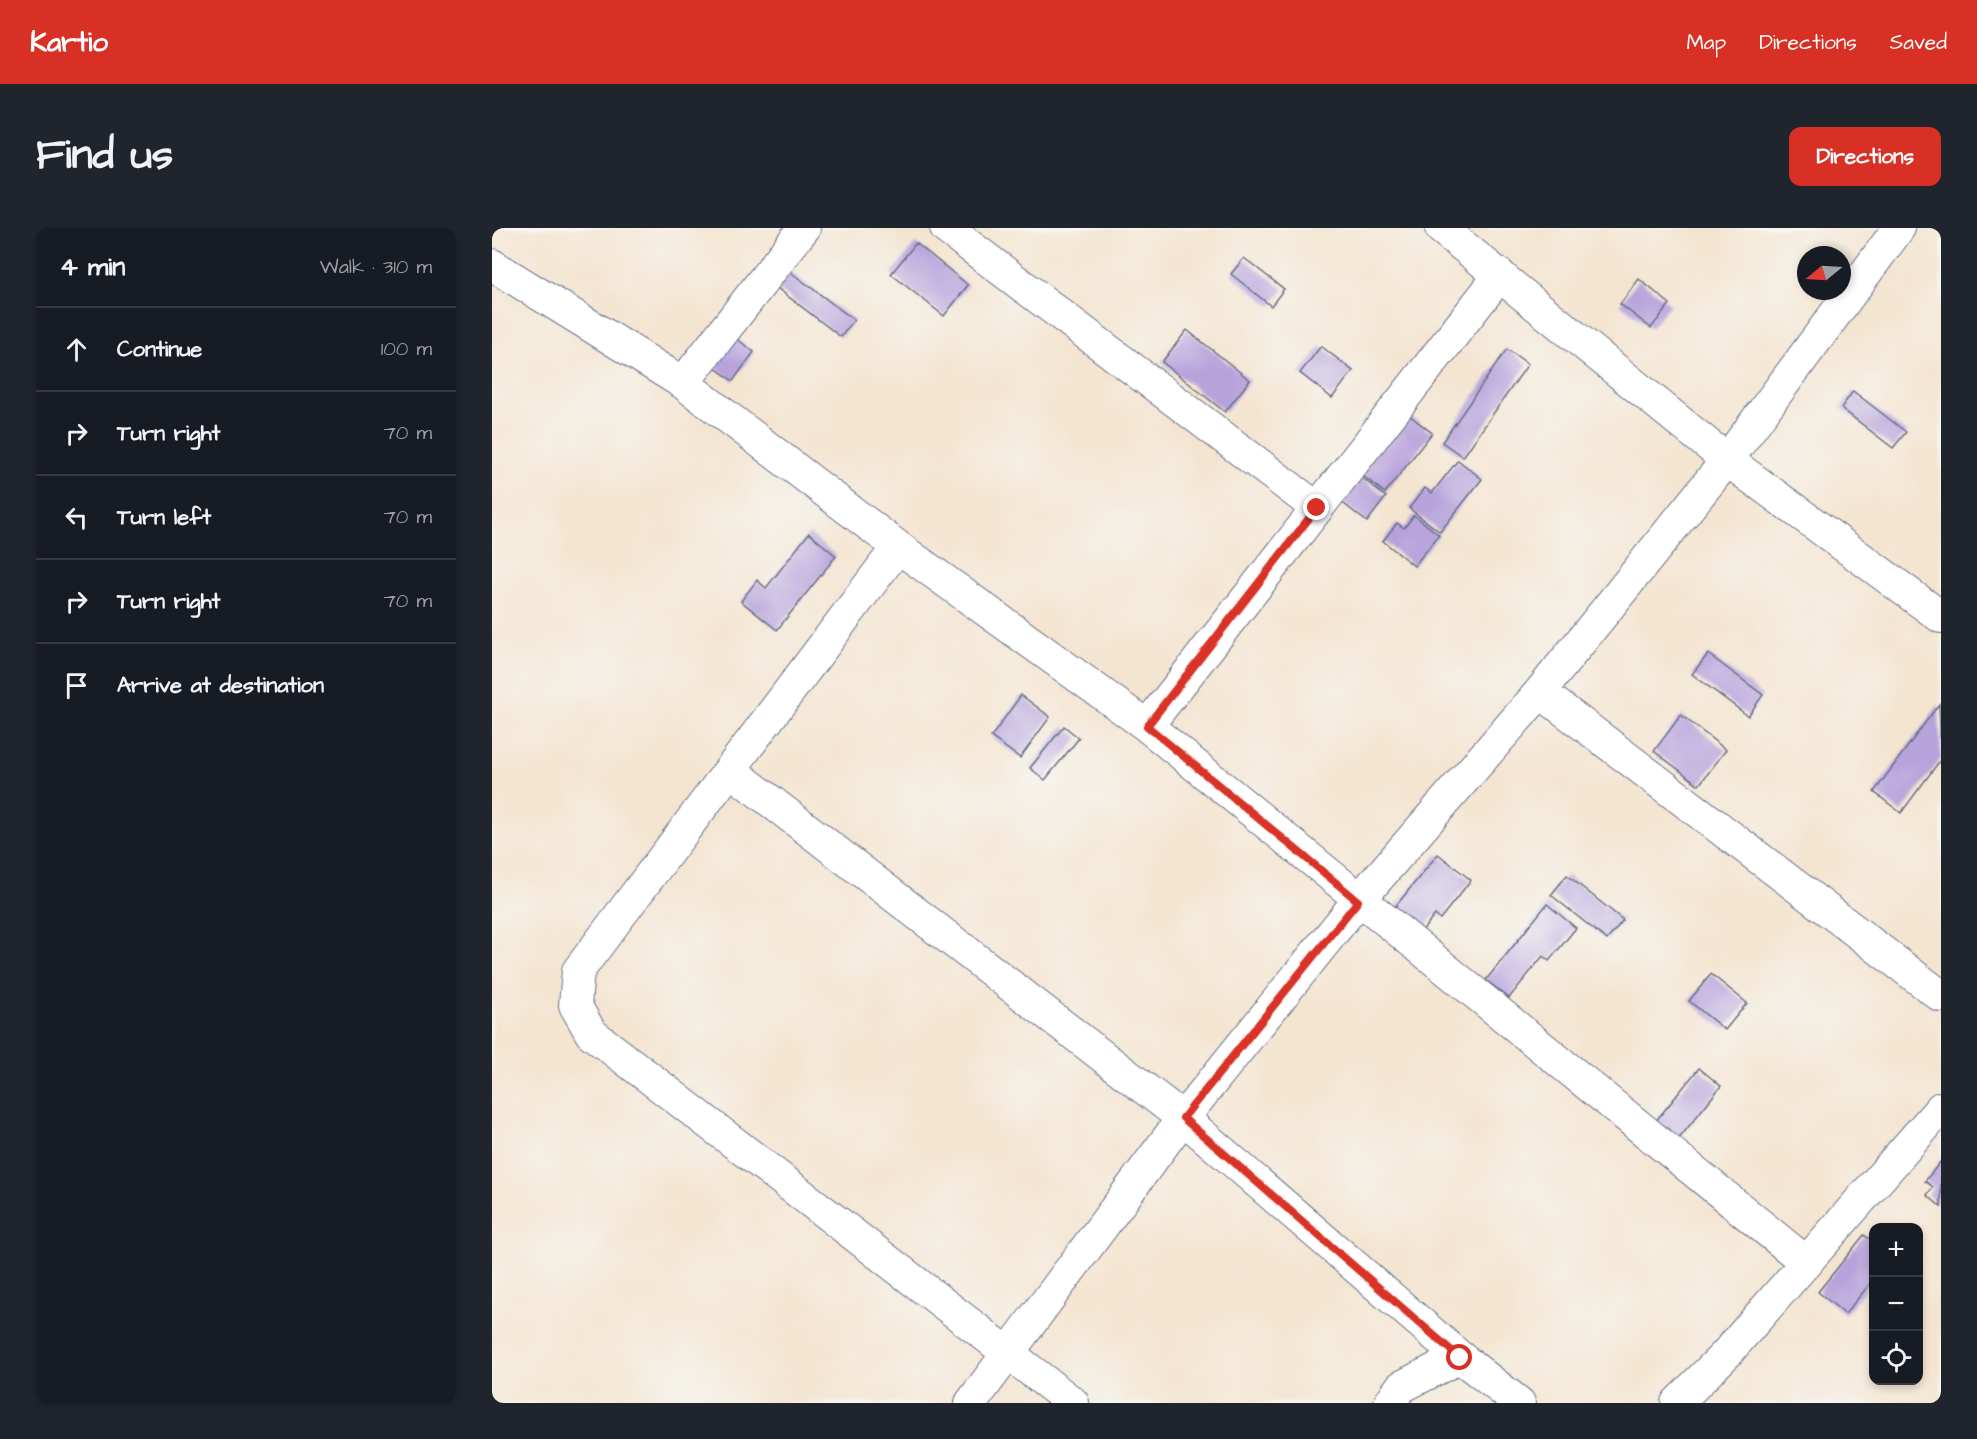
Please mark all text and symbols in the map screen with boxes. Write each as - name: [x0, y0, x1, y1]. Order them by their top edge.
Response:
- text: Kartio: [30, 23, 108, 62]
- text: Map: [1686, 28, 1726, 57]
- text: Directions: [1759, 28, 1857, 57]
- text: Saved: [1890, 28, 1947, 57]
- text: Find us: [36, 127, 173, 185]
- button: Directions: [1789, 127, 1941, 186]
- north arrow: [1797, 246, 1851, 300]
- text: 4 min: [60, 249, 125, 285]
- text: Walk · 310 m: [320, 253, 432, 281]
- icon: ahead: [60, 333, 93, 366]
- text: Continue: [117, 334, 202, 365]
- text: 100 m: [381, 335, 432, 363]
- icon: right: [60, 417, 93, 450]
- text: Turn right: [117, 418, 220, 449]
- text: 70 m: [384, 419, 432, 447]
- route end: [1303, 494, 1329, 520]
- icon: left: [60, 501, 93, 534]
- text: Turn left: [117, 502, 211, 533]
- text: 70 m: [384, 503, 432, 531]
- icon: right: [60, 585, 93, 618]
- text: Turn right: [117, 586, 220, 617]
- text: 70 m: [384, 587, 432, 615]
- icon: arrive: [60, 669, 93, 702]
- text: Arrive at destination: [117, 670, 324, 701]
- map controls: [1869, 1223, 1923, 1385]
- button: +: [1869, 1223, 1923, 1277]
- button: −: [1869, 1277, 1923, 1331]
- button: locate: [1869, 1331, 1923, 1385]
- route start: [1446, 1344, 1472, 1370]

